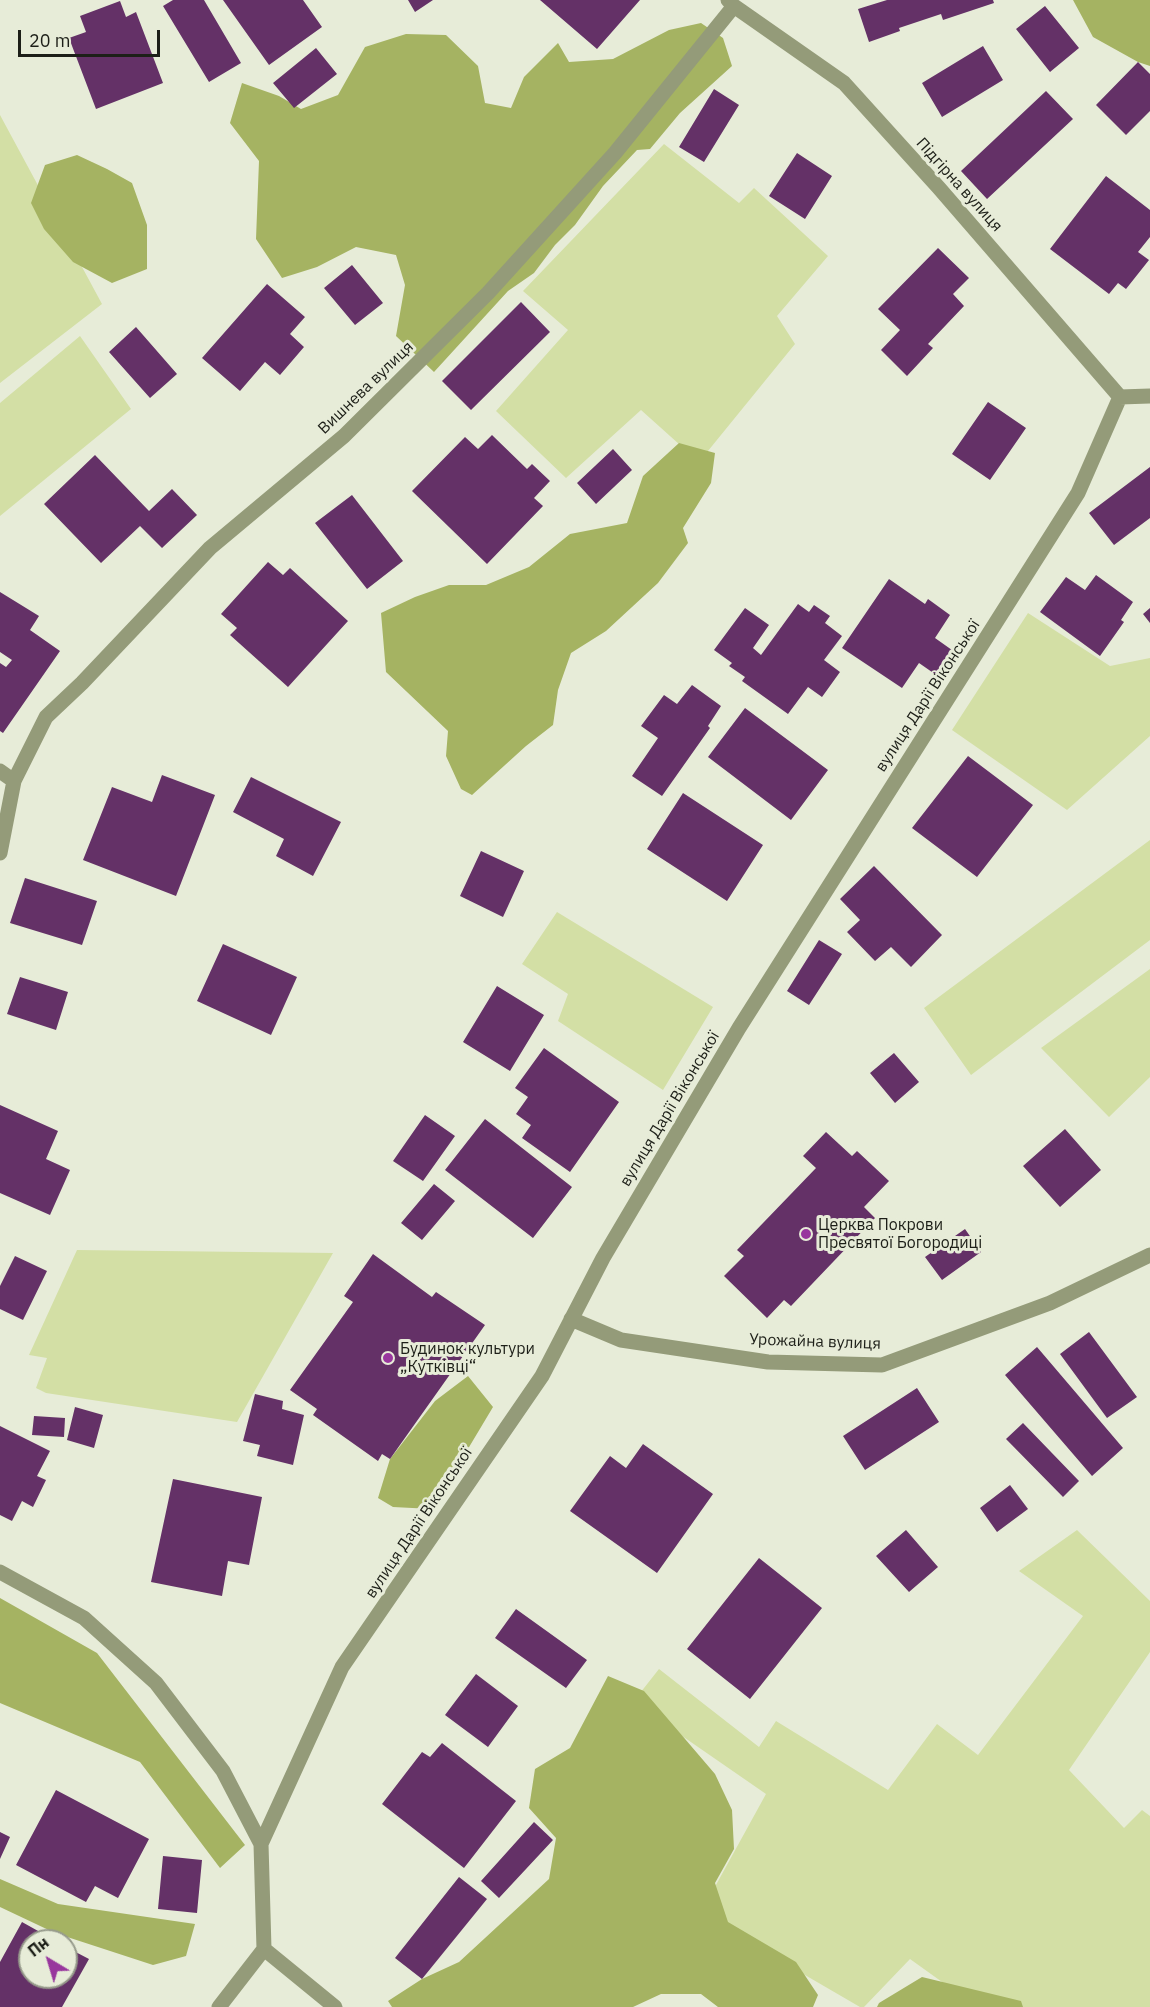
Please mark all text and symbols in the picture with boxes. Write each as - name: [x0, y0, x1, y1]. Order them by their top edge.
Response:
- scale bar: [21, 18, 164, 56]
- text: 20 m: [29, 29, 71, 52]
- street label: Підгірна вулиця: [912, 134, 1006, 236]
- street label: Вишнева вулиця: [314, 338, 418, 438]
- street label: вулиця Дарії Віконської: [872, 616, 984, 776]
- street label: вулиця Дарії Віконської: [616, 1028, 724, 1190]
- place label: Церква Покрови Пресвятої Богородиці: [818, 1215, 982, 1253]
- marker: Церква Покрови Пресвятої Богородиці: [799, 1227, 813, 1241]
- street label: Урожайна вулиця: [749, 1330, 881, 1354]
- place label: Будинок культури „Кутківці“: [400, 1339, 535, 1377]
- marker: Будинок культури „Кутківці“: [381, 1351, 395, 1365]
- street label: вулиця Дарії Віконської: [361, 1444, 477, 1602]
- north arrow: [18, 1929, 78, 1989]
- text: Пн: [24, 1932, 53, 1961]

